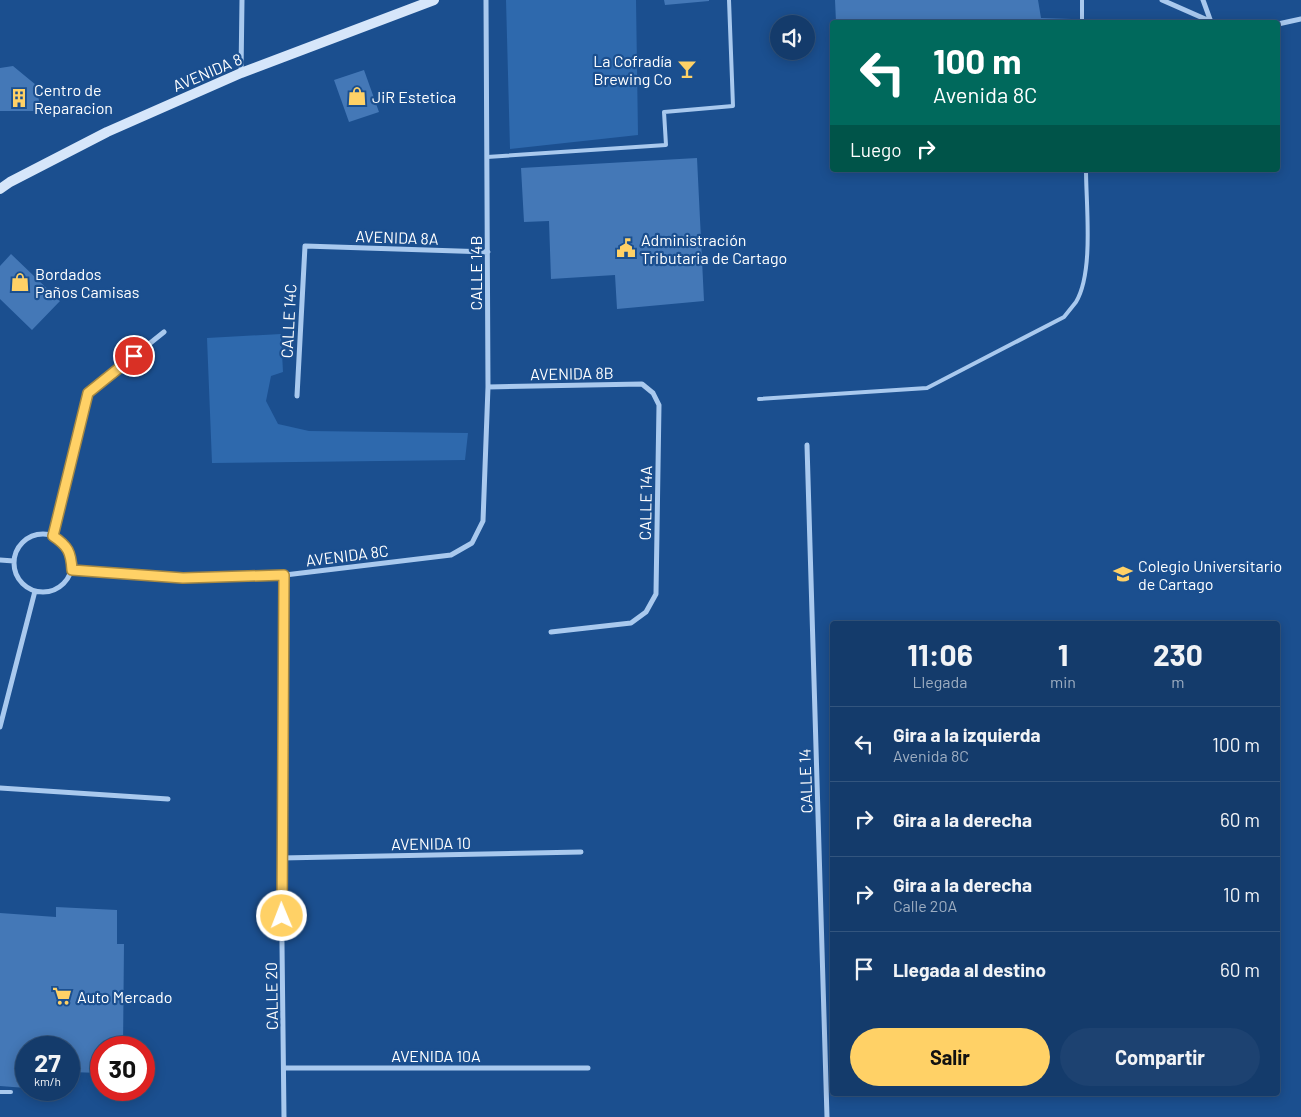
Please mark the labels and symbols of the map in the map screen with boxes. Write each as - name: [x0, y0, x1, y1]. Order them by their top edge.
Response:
- street label: AVENIDA 8: [169, 49, 245, 95]
- place label: La Cofradía Brewing Co: [593, 51, 672, 88]
- bar icon: La Cofradía Brewing Co: [676, 58, 698, 80]
- place label: Centro de Reparacion: [34, 80, 113, 117]
- shop icon: JiR Estetica: [346, 85, 368, 107]
- building icon: Centro de Reparacion: [8, 87, 30, 109]
- place label: JiR Estetica: [372, 87, 456, 106]
- street label: AVENIDA 8A: [355, 226, 439, 248]
- place label: Administración Tributaria de Cartago: [641, 230, 787, 267]
- street label: CALLE 14B: [466, 236, 485, 310]
- public building icon: Administración Tributaria de Cartago: [615, 237, 637, 259]
- place label: Bordados Paños Camisas: [35, 264, 140, 301]
- shop icon: Bordados Paños Camisas: [9, 271, 31, 293]
- street label: CALLE 14C: [277, 283, 299, 359]
- pin: [113, 335, 155, 377]
- street label: AVENIDA 8B: [530, 363, 614, 383]
- street label: CALLE 14A: [635, 465, 655, 540]
- street label: AVENIDA 8C: [305, 540, 389, 570]
- place label: Colegio Universitario de Cartago: [1138, 556, 1282, 593]
- school or university icon: Colegio Universitario de Cartago: [1112, 563, 1134, 585]
- street label: CALLE 14: [794, 748, 816, 814]
- street label: AVENIDA 10: [391, 833, 471, 853]
- position arrow: [255, 889, 307, 941]
- street label: CALLE 20: [261, 962, 281, 1030]
- supermarket icon: Auto Mercado: [51, 985, 73, 1007]
- place label: Auto Mercado: [77, 987, 172, 1006]
- speed limit sign: 30: [90, 1036, 155, 1101]
- street label: AVENIDA 10A: [391, 1046, 481, 1065]

